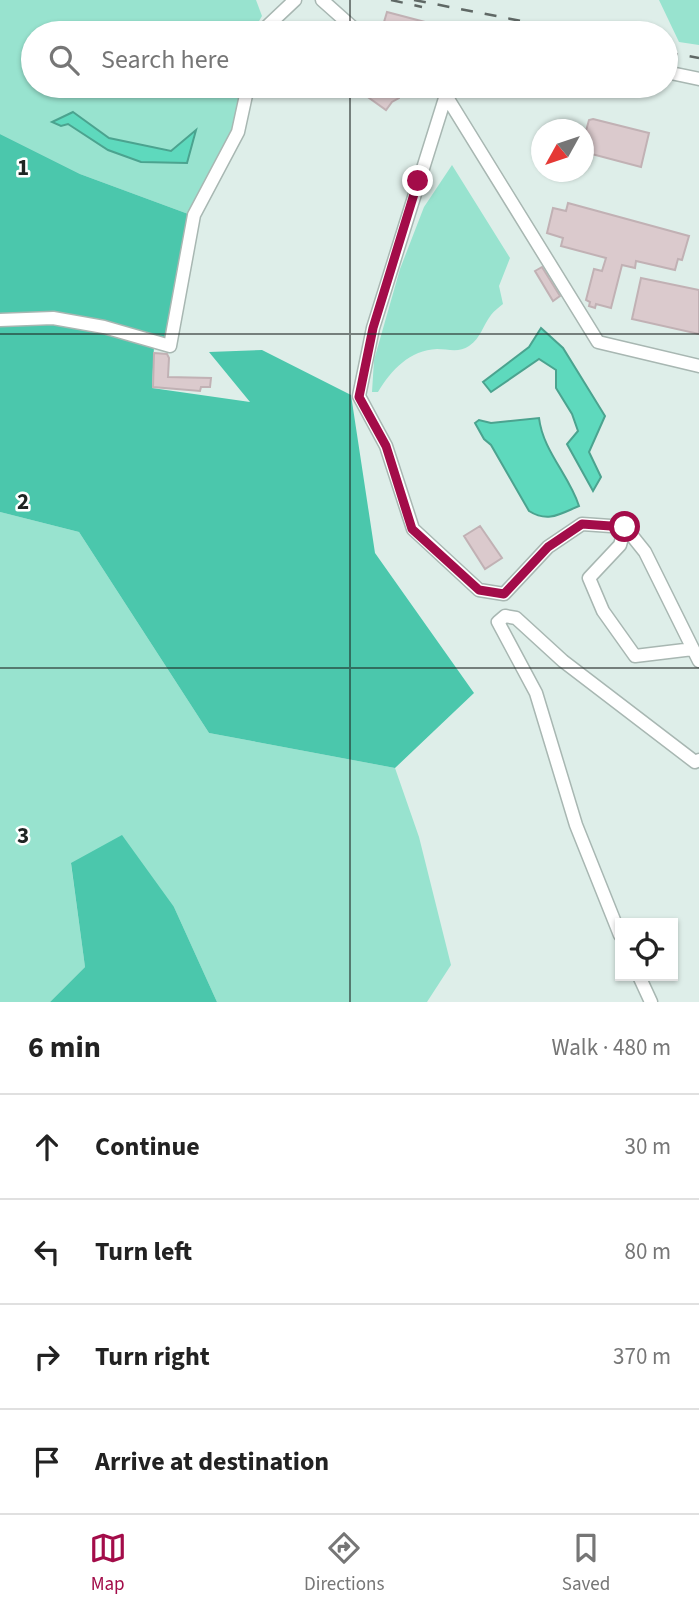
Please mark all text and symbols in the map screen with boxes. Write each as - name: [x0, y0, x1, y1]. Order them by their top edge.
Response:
- search box: [21, 21, 678, 98]
- icon: search: [45, 41, 83, 79]
- text: Search here: [101, 41, 229, 78]
- north arrow: [531, 119, 594, 182]
- text: 1: [17, 151, 29, 184]
- route end: [402, 165, 433, 196]
- text: 2: [17, 485, 29, 518]
- route start: [609, 511, 640, 542]
- text: 3: [17, 819, 29, 852]
- map controls: [615, 918, 678, 981]
- button: locate: [615, 918, 678, 981]
- text: 6 min: [28, 1026, 101, 1069]
- text: Walk · 480 m: [552, 1031, 671, 1064]
- icon: ahead: [28, 1128, 66, 1166]
- text: Continue: [95, 1128, 200, 1165]
- text: 30 m: [624, 1130, 671, 1163]
- icon: left: [28, 1233, 66, 1271]
- text: Turn left: [95, 1233, 192, 1270]
- text: 80 m: [624, 1235, 671, 1268]
- icon: right: [28, 1338, 66, 1376]
- text: Turn right: [95, 1338, 210, 1375]
- text: 370 m: [613, 1340, 671, 1373]
- icon: arrive: [28, 1443, 66, 1481]
- text: Arrive at destination: [95, 1443, 329, 1480]
- tab: Map: [89, 1529, 127, 1598]
- tab: Directions: [304, 1529, 384, 1598]
- tab: Saved: [562, 1529, 610, 1598]

